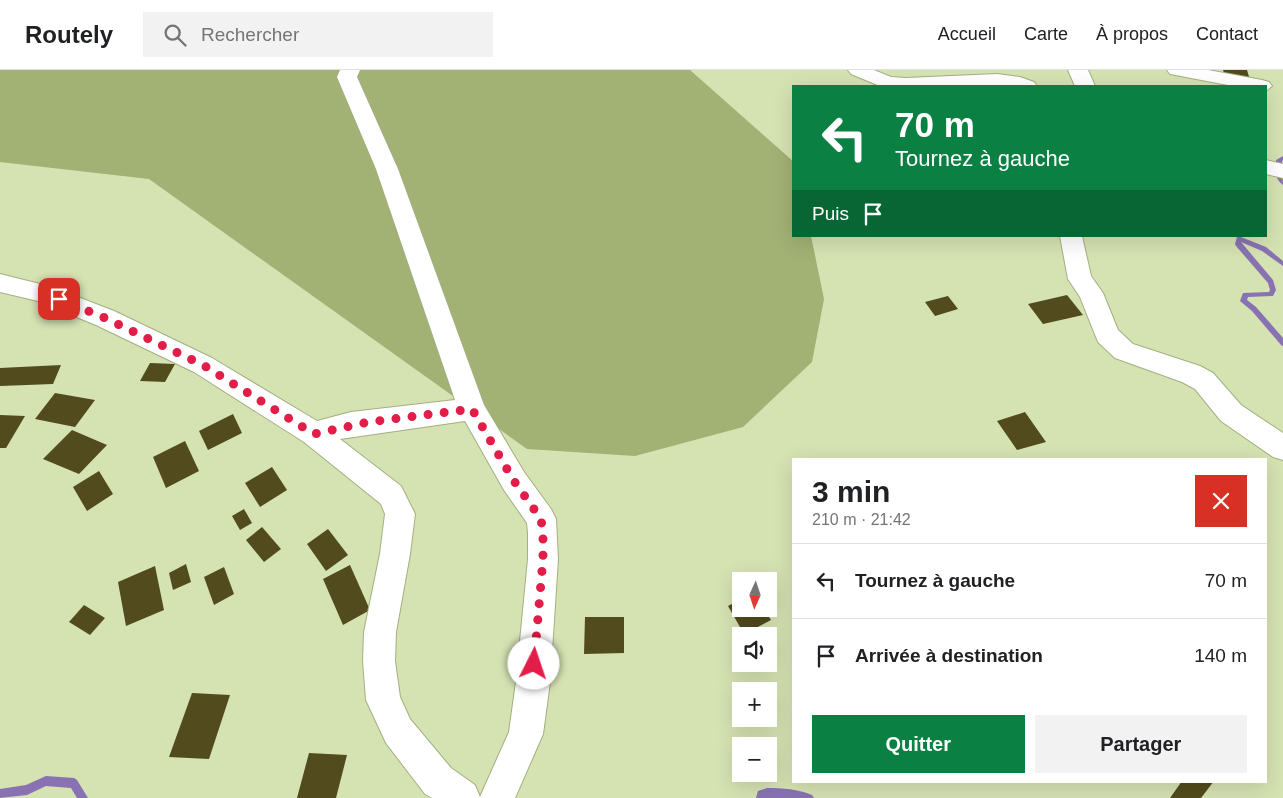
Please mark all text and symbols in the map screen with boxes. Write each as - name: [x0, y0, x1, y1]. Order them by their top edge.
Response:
- search box: [143, 12, 493, 57]
- text: Routely: [25, 21, 113, 48]
- icon: search: [161, 21, 189, 49]
- text: Rechercher: [201, 24, 299, 45]
- text: Accueil: [938, 24, 996, 44]
- text: Carte: [1024, 24, 1068, 44]
- text: À propos: [1096, 24, 1168, 44]
- text: Contact: [1196, 24, 1258, 44]
- icon: left: [812, 105, 877, 170]
- text: 70 m: [895, 105, 975, 144]
- text: Tournez à gauche: [895, 146, 1070, 171]
- icon: arrive: [859, 200, 887, 228]
- text: Puis: [812, 203, 849, 224]
- pin: [38, 278, 80, 320]
- icon: arrive: [45, 285, 73, 313]
- text: 3 min: [812, 475, 890, 508]
- button: close: [1195, 475, 1247, 527]
- text: 210 m · 21:42: [812, 511, 911, 528]
- icon: left: [812, 567, 840, 595]
- text: Tournez à gauche: [855, 570, 1015, 591]
- text: 70 m: [1205, 570, 1247, 591]
- north arrow: [732, 572, 778, 618]
- map controls: [732, 572, 777, 782]
- button: sound: [732, 627, 777, 672]
- position arrow: [507, 637, 559, 689]
- icon: arrive: [812, 642, 840, 670]
- text: Arrivée à destination: [855, 645, 1043, 666]
- text: 140 m: [1194, 645, 1247, 666]
- button: +: [732, 682, 777, 727]
- button: Quitter: [812, 715, 1025, 773]
- button: Partager: [1035, 715, 1247, 773]
- button: −: [732, 737, 777, 782]

